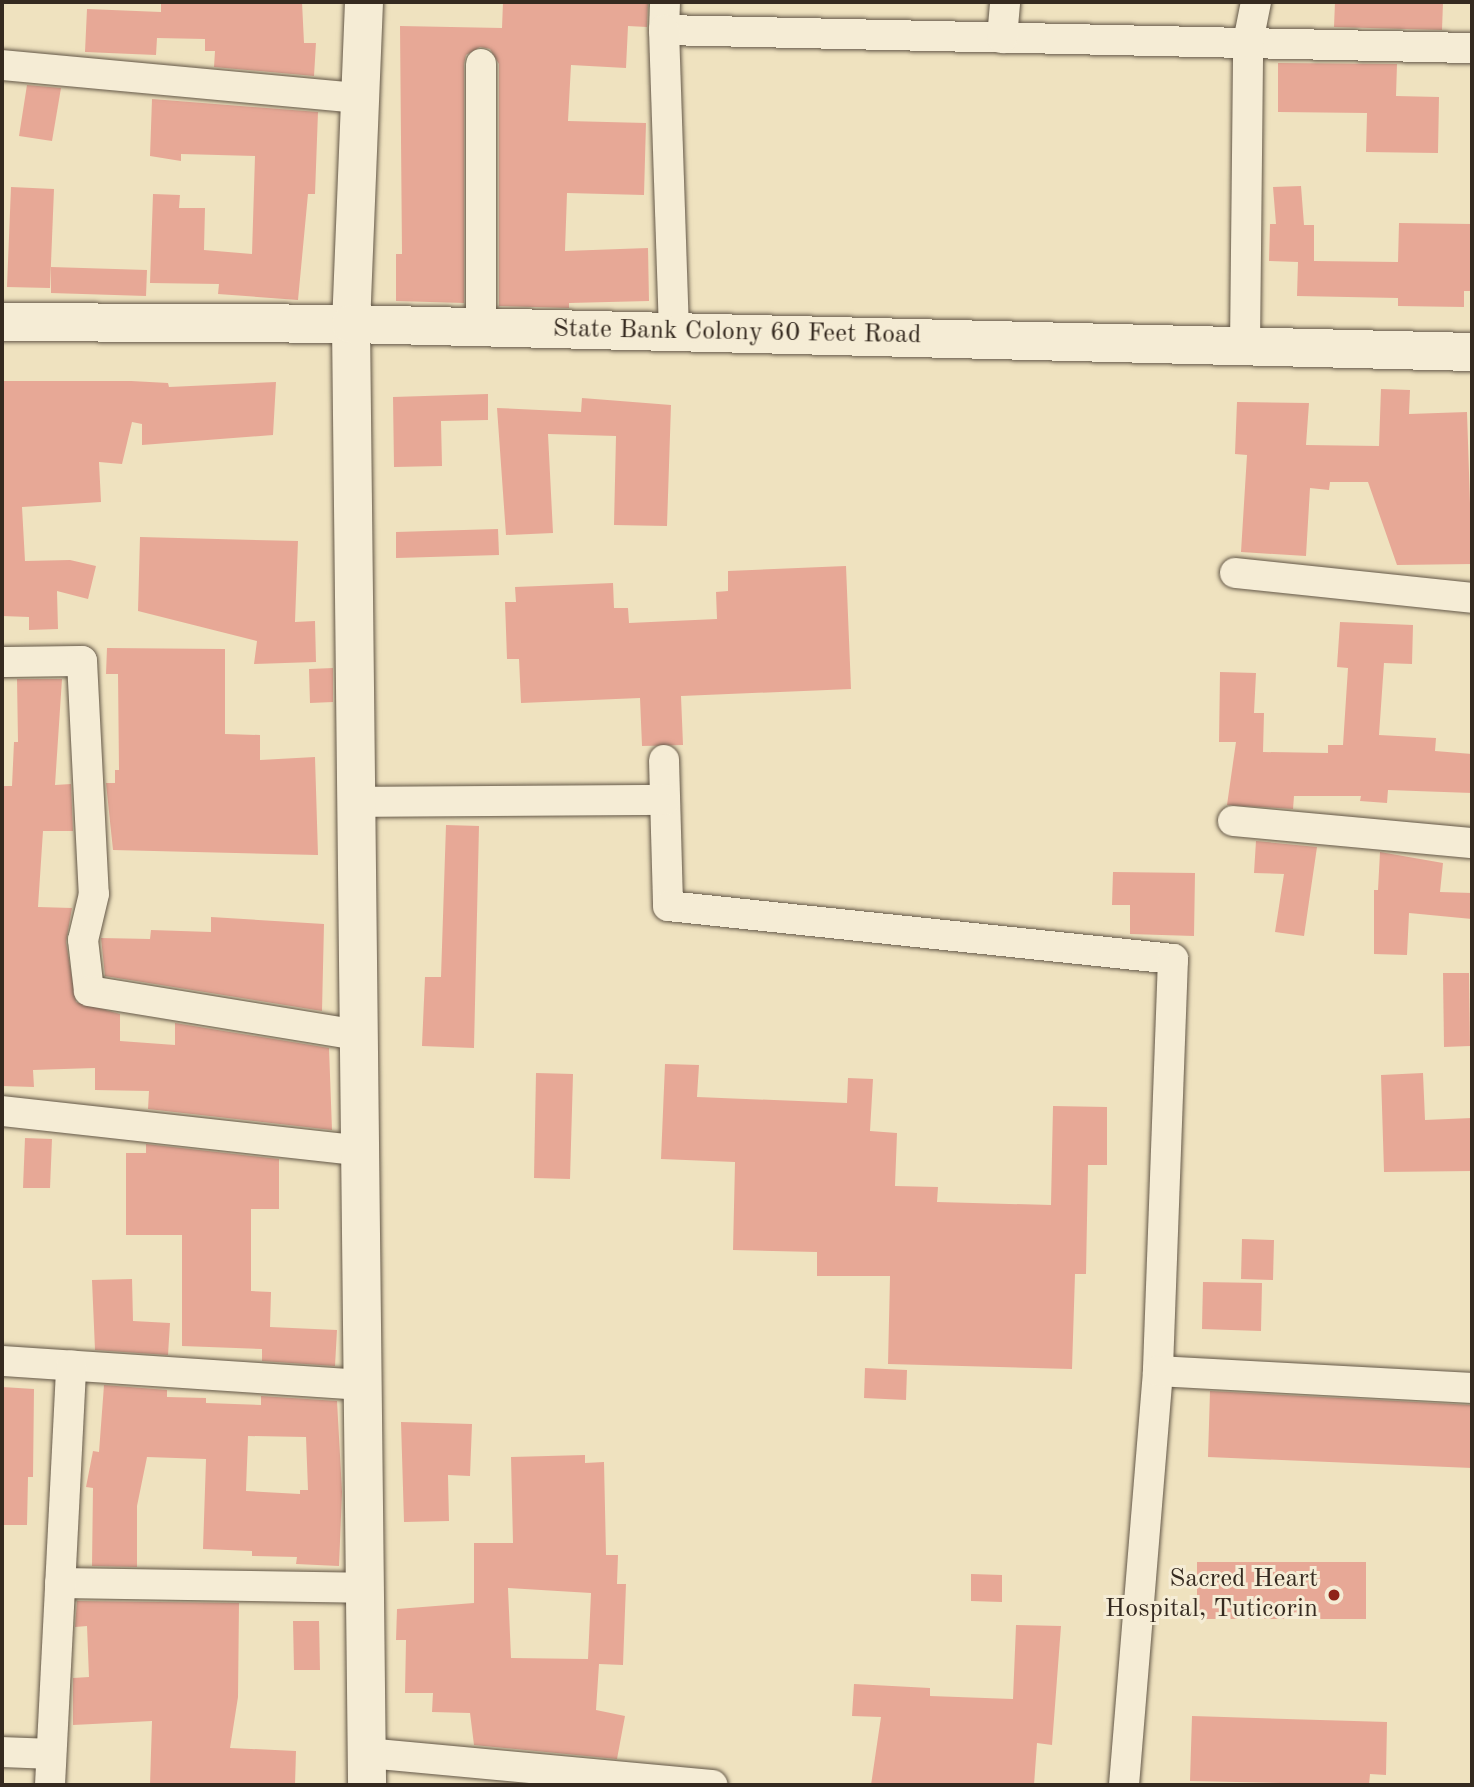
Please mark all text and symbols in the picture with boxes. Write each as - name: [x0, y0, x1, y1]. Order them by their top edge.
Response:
- street label: State Bank Colony 60 Feet Road: [552, 314, 922, 352]
- place label: Sacred Heart Hospital, Tuticorin: [1105, 1564, 1318, 1626]
- marker: Sacred Heart Hospital, Tuticorin: [1324, 1585, 1344, 1605]

